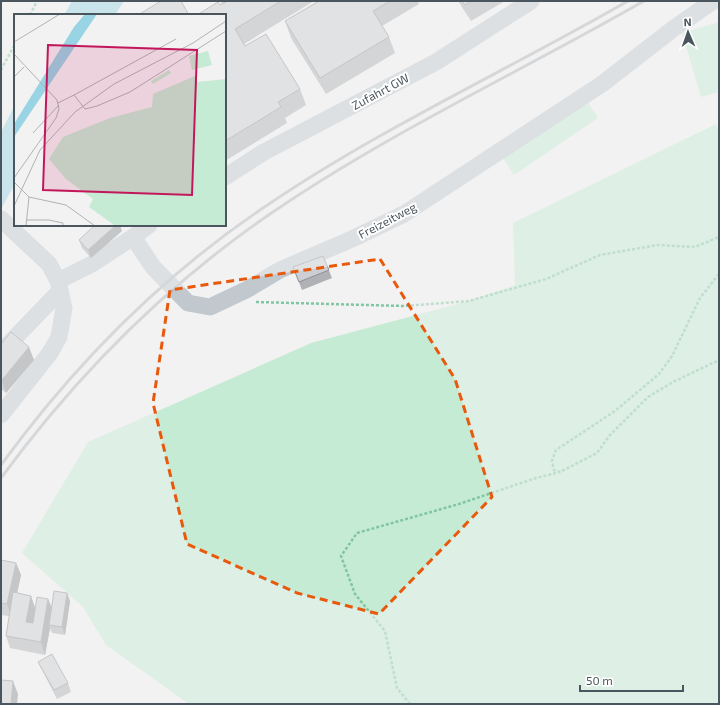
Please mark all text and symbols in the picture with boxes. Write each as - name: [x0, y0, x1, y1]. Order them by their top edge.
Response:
- north arrow: [668, 12, 708, 52]
- inset map: [14, 14, 226, 226]
- text: N: [683, 15, 692, 28]
- street label: Zufahrt GW: [349, 70, 411, 112]
- street label: Freizeitweg: [356, 199, 419, 241]
- scale bar: [580, 667, 683, 693]
- text: 50 m: [586, 673, 613, 687]

